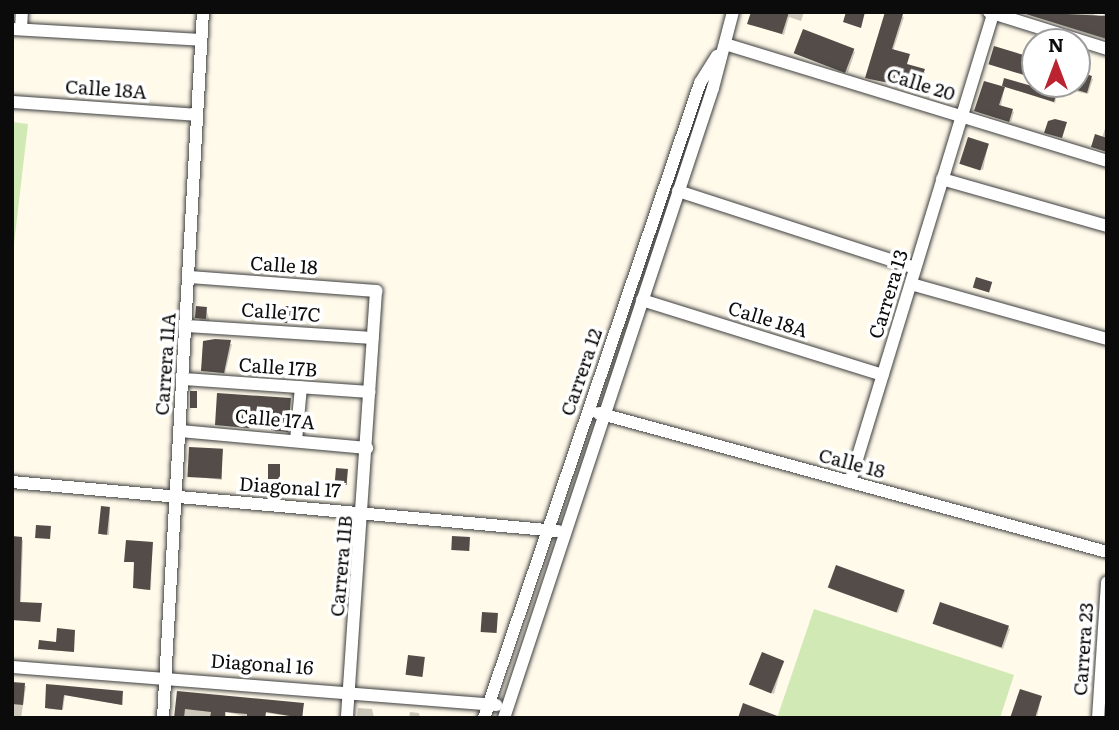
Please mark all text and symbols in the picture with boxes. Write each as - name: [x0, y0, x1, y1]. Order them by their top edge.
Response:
- north arrow: [1021, 28, 1091, 98]
- text: N: [1048, 30, 1064, 58]
- street label: Calle 20: [884, 63, 958, 105]
- street label: Calle 18A: [64, 75, 148, 103]
- street label: Carrera 13: [864, 247, 912, 341]
- street label: Calle 18: [249, 251, 319, 279]
- street label: Calle 18A: [726, 296, 810, 342]
- street label: Calle 17C: [240, 298, 322, 326]
- street label: Carrera 11A: [150, 312, 180, 416]
- street label: Carrera 12: [555, 325, 607, 419]
- street label: Calle 17B: [238, 353, 318, 381]
- street label: Calle 17A: [234, 404, 316, 434]
- street label: Calle 18: [816, 443, 888, 483]
- street label: Diagonal 17: [238, 472, 342, 502]
- street label: Carrera 11B: [325, 514, 357, 618]
- street label: Carrera 23: [1068, 602, 1098, 696]
- street label: Diagonal 16: [210, 649, 314, 679]

